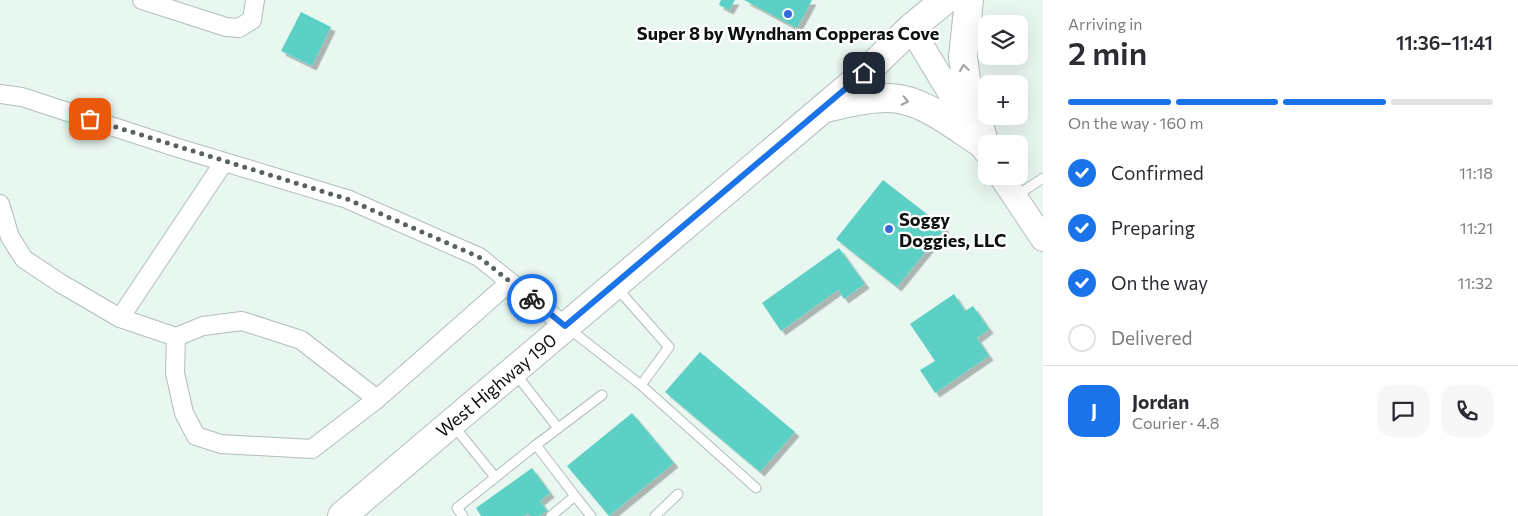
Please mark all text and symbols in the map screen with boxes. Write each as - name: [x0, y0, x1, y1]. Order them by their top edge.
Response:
- marker: Super 8 by Wyndham Copperas Cove: [782, 8, 794, 20]
- text: Arriving in: [1068, 14, 1142, 33]
- map controls: [978, 15, 1028, 185]
- button: layers: [978, 15, 1028, 65]
- place label: Super 8 by Wyndham Copperas Cove: [637, 22, 939, 44]
- text: 11:36–11:41: [1396, 31, 1493, 54]
- text: 2 min: [1068, 32, 1147, 72]
- pin: [843, 52, 885, 94]
- icon: home: [850, 59, 878, 87]
- one-way arrow: [960, 64, 970, 73]
- button: +: [978, 75, 1028, 125]
- one-way arrow: [901, 95, 910, 106]
- pin: [69, 98, 111, 140]
- icon: bag: [76, 105, 104, 133]
- text: On the way · 160 m: [1068, 113, 1204, 132]
- button: −: [978, 135, 1028, 185]
- icon: check: [1068, 159, 1096, 187]
- text: Confirmed: [1111, 161, 1204, 184]
- text: 11:18: [1459, 163, 1493, 182]
- place label: Soggy Doggies, LLC: [899, 208, 1006, 251]
- icon: check: [1068, 214, 1096, 242]
- text: Preparing: [1111, 216, 1195, 239]
- text: 11:21: [1460, 218, 1493, 237]
- marker: Soggy Doggies, LLC: [883, 223, 895, 235]
- icon: check: [1068, 269, 1096, 297]
- text: On the way: [1111, 271, 1208, 294]
- text: 11:32: [1458, 273, 1493, 292]
- courier: [507, 274, 557, 324]
- icon: bike: [518, 285, 546, 313]
- text: Delivered: [1111, 326, 1192, 349]
- street label: West Highway 190: [431, 328, 561, 442]
- button: chat: [1377, 385, 1429, 437]
- button: phone: [1441, 385, 1493, 437]
- text: Jordan: [1132, 390, 1189, 413]
- text: J: [1091, 399, 1097, 422]
- text: Courier · 4.8: [1132, 413, 1219, 432]

